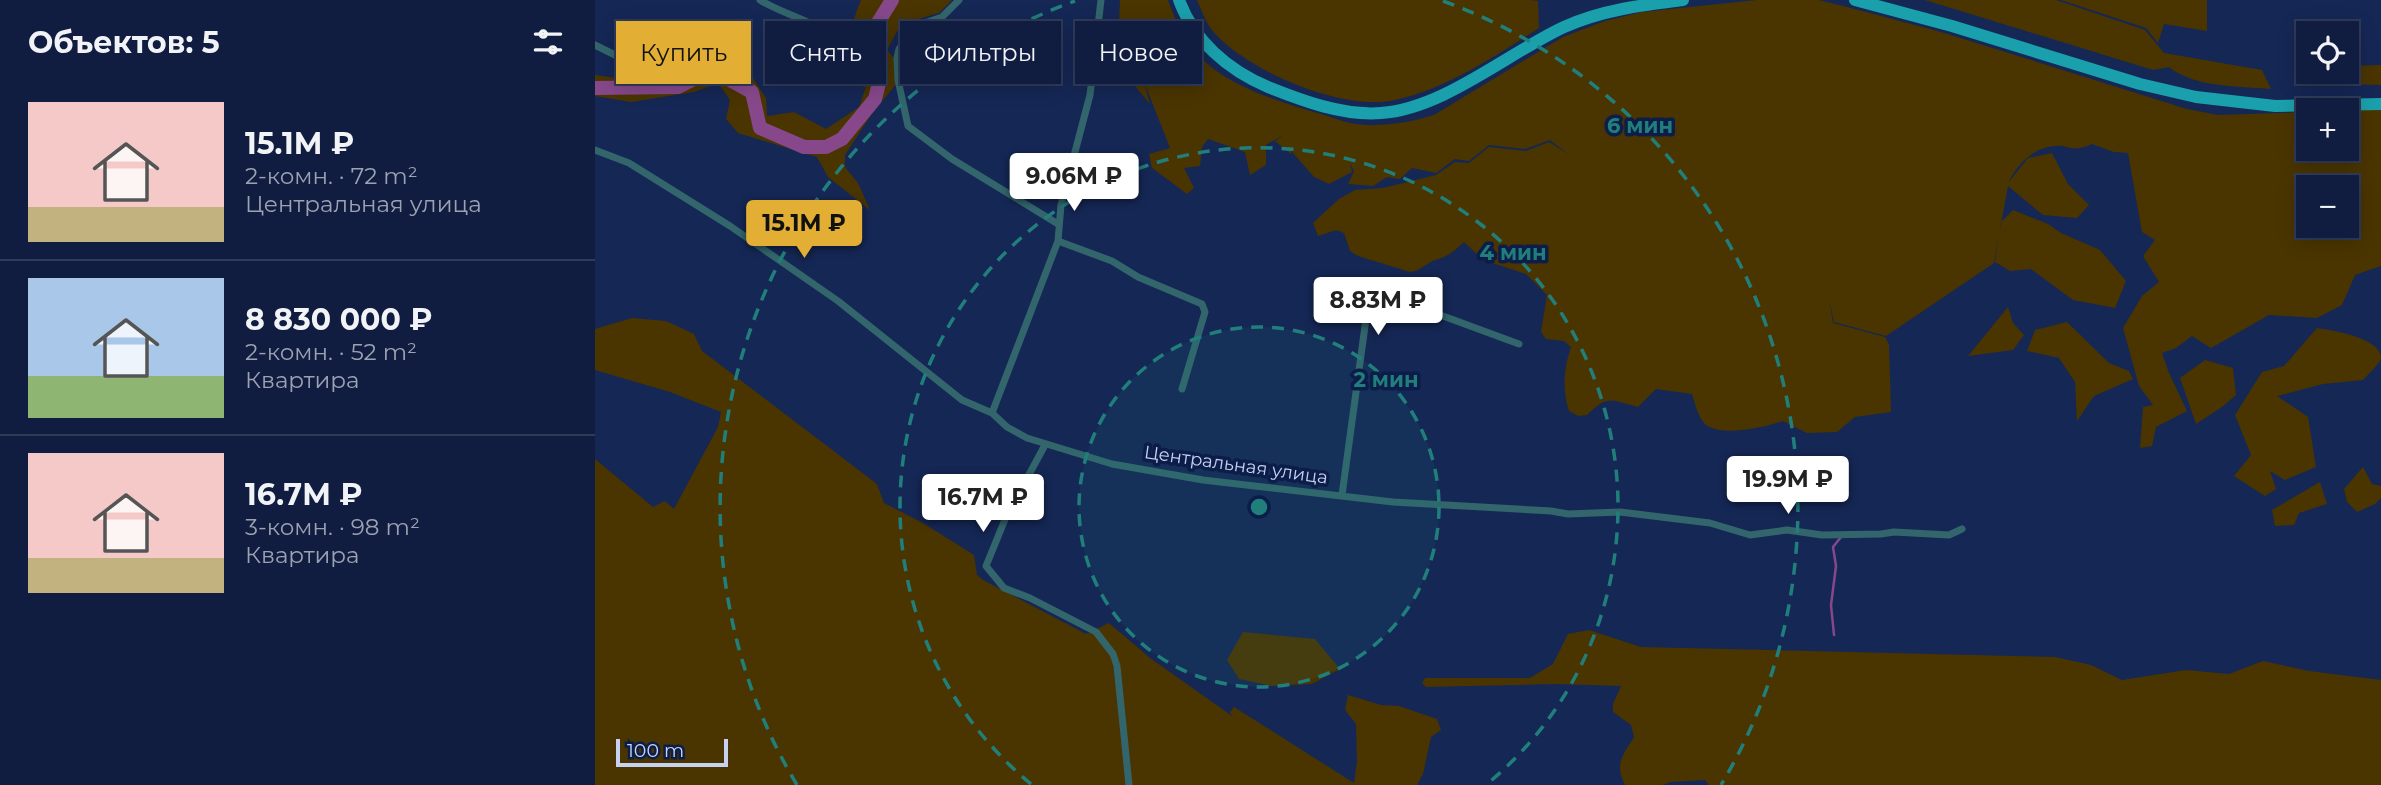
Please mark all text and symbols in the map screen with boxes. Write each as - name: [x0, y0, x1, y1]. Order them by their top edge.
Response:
- chip: Купить: [616, 21, 751, 84]
- chip: Снять: [765, 21, 886, 84]
- chip: Фильтры: [900, 21, 1061, 84]
- chip: Новое: [1075, 21, 1202, 84]
- map controls: [2296, 21, 2359, 238]
- button: locate: [2296, 21, 2359, 84]
- icon: filters: [529, 23, 567, 61]
- text: Объектов: 5: [28, 24, 220, 61]
- button: +: [2296, 98, 2359, 161]
- text: 6 мин: [1607, 113, 1673, 138]
- text: 15.1M ₽: [245, 125, 354, 162]
- icon: home: [84, 130, 168, 214]
- pin: 9.06M ₽: [1009, 154, 1139, 213]
- text: 2-комн. · 72 m²: [245, 162, 418, 190]
- text: 9.06M ₽: [1026, 162, 1122, 190]
- button: −: [2296, 175, 2359, 238]
- text: Центральная улица: [245, 190, 482, 218]
- pin: 15.1M ₽: [739, 201, 869, 260]
- text: 15.1M ₽: [762, 209, 846, 237]
- text: 4 мин: [1479, 240, 1547, 265]
- pin: 8.83M ₽: [1313, 278, 1443, 337]
- text: 8.83M ₽: [1330, 286, 1426, 314]
- text: 8 830 000 ₽: [245, 301, 433, 338]
- icon: home: [84, 306, 168, 390]
- text: 2-комн. · 52 m²: [245, 338, 417, 366]
- text: Квартира: [245, 366, 359, 394]
- text: 2 мин: [1354, 367, 1418, 392]
- street label: Центральная улица: [1143, 441, 1329, 489]
- pin: 19.9M ₽: [1723, 456, 1853, 516]
- text: 19.9M ₽: [1743, 465, 1833, 493]
- pin: 16.7M ₽: [918, 475, 1048, 534]
- text: 16.7M ₽: [245, 476, 363, 513]
- icon: home: [84, 481, 168, 565]
- text: 16.7M ₽: [938, 483, 1028, 511]
- centre of rings: [1247, 495, 1271, 519]
- text: 3-комн. · 98 m²: [245, 513, 420, 541]
- text: Квартира: [245, 541, 359, 569]
- scale bar: [616, 736, 728, 768]
- text: 100 m: [627, 739, 684, 762]

